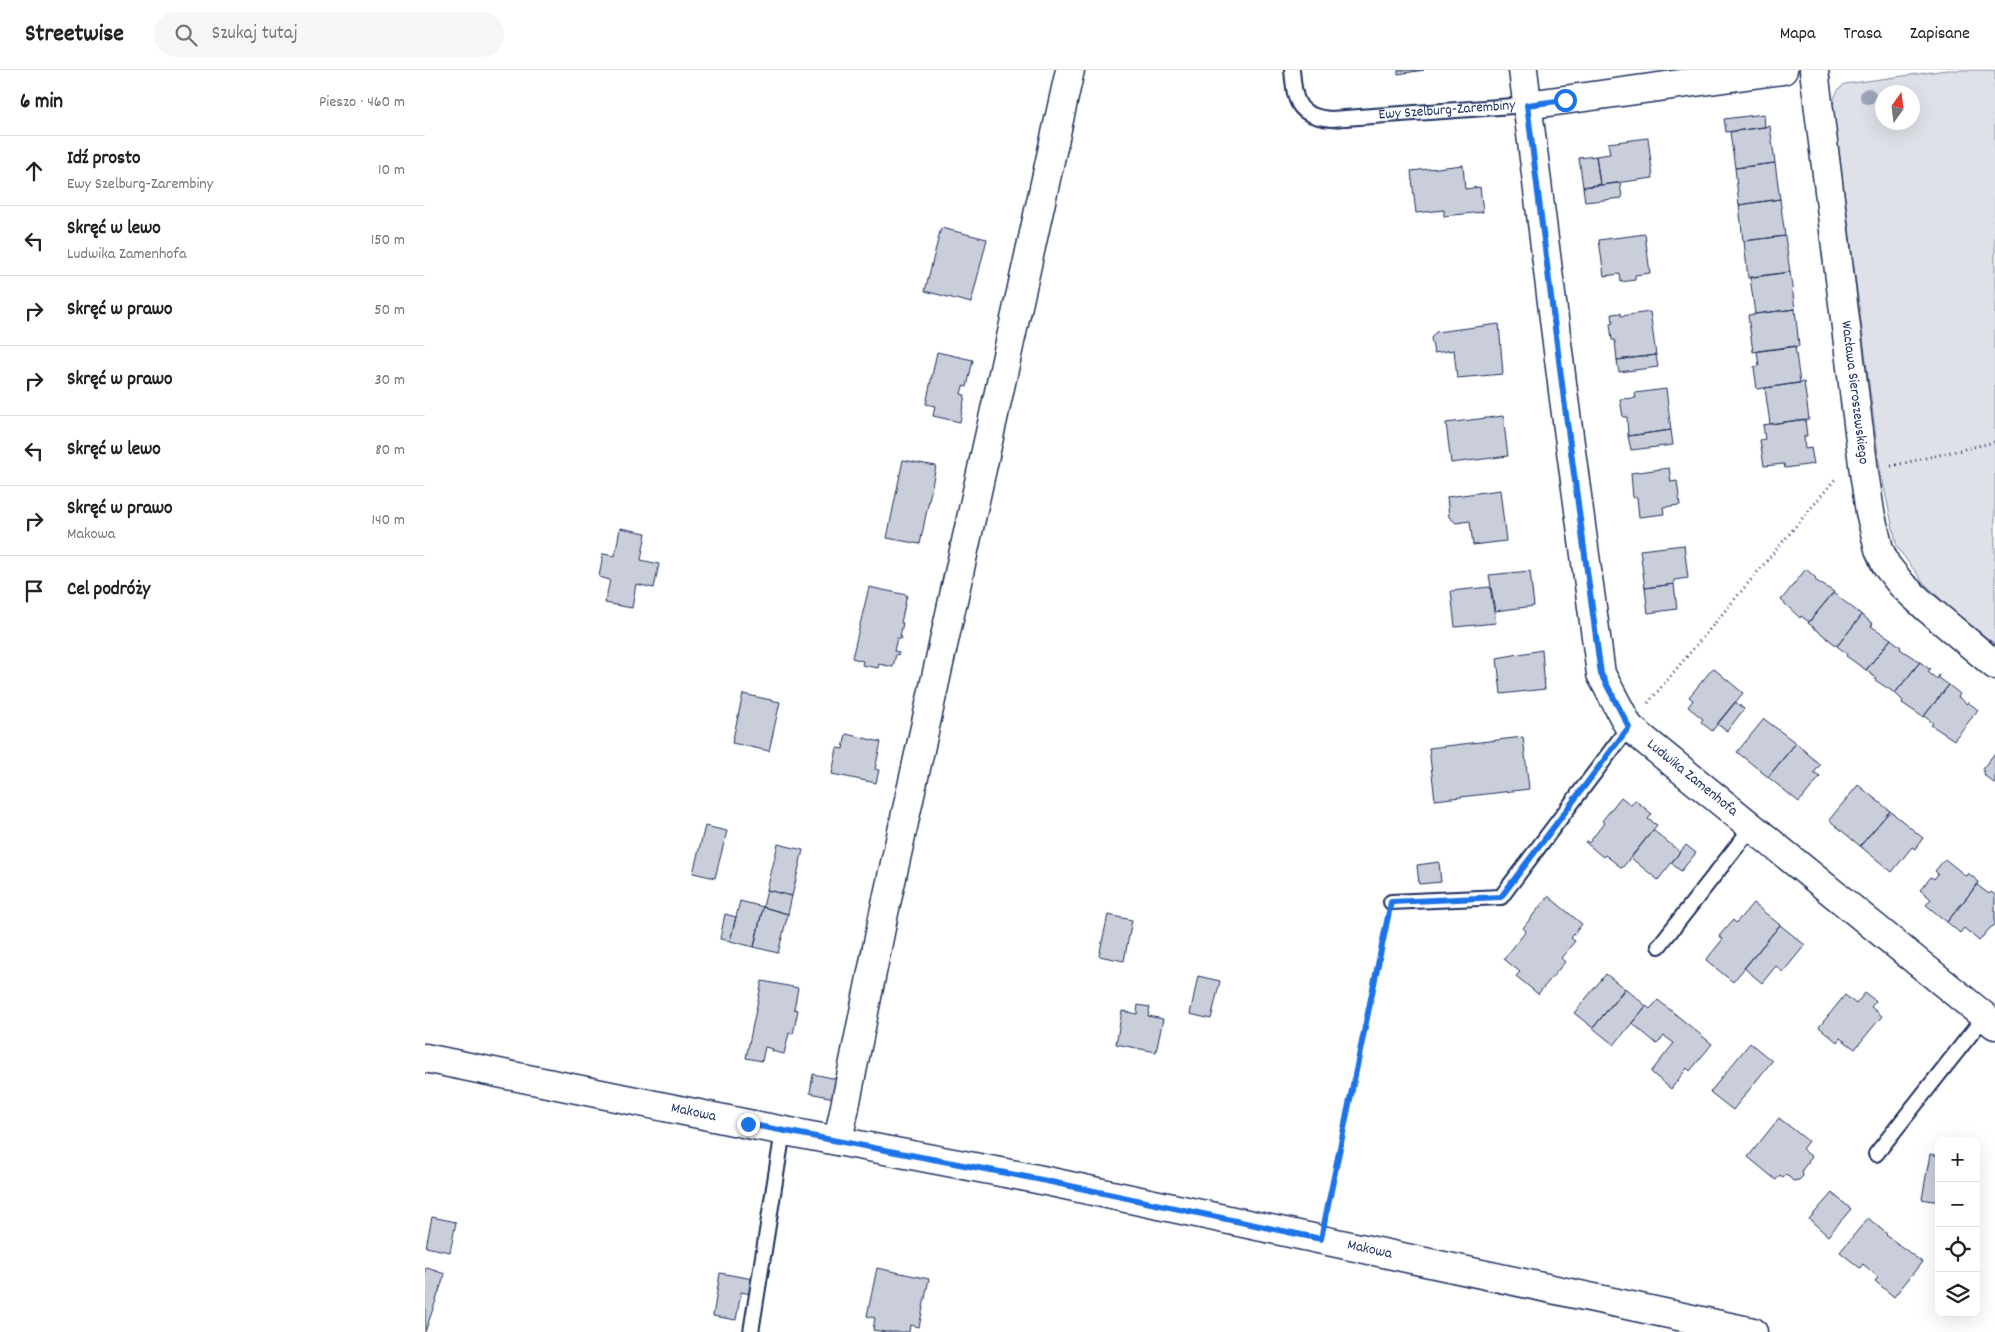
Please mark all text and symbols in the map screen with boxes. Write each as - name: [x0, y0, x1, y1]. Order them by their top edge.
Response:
- search box: [154, 12, 504, 57]
- text: Streetwise: [25, 18, 124, 52]
- icon: search: [172, 21, 200, 49]
- text: Szukaj tutaj: [212, 21, 298, 48]
- text: Mapa: [1780, 22, 1815, 47]
- text: Trasa: [1843, 22, 1882, 47]
- text: Zapisane: [1910, 22, 1970, 47]
- north arrow: [1875, 85, 1920, 130]
- text: 6 min: [20, 88, 63, 118]
- route start: [1554, 89, 1577, 112]
- text: Pieszo · 460 m: [319, 91, 405, 114]
- street label: Ewy Szelburg-Zarembiny: [1378, 95, 1517, 127]
- text: Idź prosto: [67, 146, 140, 173]
- icon: ahead: [20, 157, 48, 185]
- text: 10 m: [378, 159, 405, 182]
- text: Ewy Szelburg-Zarembiny: [67, 173, 213, 196]
- text: Skręć w lewo: [67, 216, 161, 243]
- icon: left: [20, 227, 48, 255]
- text: 150 m: [371, 229, 405, 252]
- text: Ludwika Zamenhofa: [67, 243, 186, 266]
- icon: right: [20, 297, 48, 325]
- text: Skręć w prawo: [67, 297, 173, 324]
- text: 50 m: [374, 299, 405, 322]
- street label: Wacława Sieroszewskiego: [1834, 320, 1874, 466]
- icon: right: [20, 367, 48, 395]
- text: Skręć w prawo: [67, 367, 173, 394]
- text: 30 m: [375, 369, 405, 392]
- icon: left: [20, 437, 48, 465]
- text: Skręć w lewo: [67, 437, 161, 464]
- text: 80 m: [375, 439, 405, 462]
- text: Skręć w prawo: [67, 496, 173, 523]
- icon: right: [20, 507, 48, 535]
- text: 140 m: [371, 509, 405, 532]
- text: Makowa: [67, 523, 115, 546]
- icon: arrive: [20, 577, 48, 605]
- text: Cel podróży: [67, 577, 150, 604]
- street label: Ludwika Zamenhofa: [1641, 734, 1743, 823]
- street label: Makowa: [669, 1098, 719, 1128]
- route end: [737, 1113, 760, 1136]
- map controls: [1935, 1137, 1980, 1317]
- button: +: [1935, 1137, 1980, 1182]
- button: −: [1935, 1182, 1980, 1227]
- button: locate: [1935, 1227, 1980, 1272]
- street label: Makowa: [1345, 1235, 1395, 1266]
- button: layers: [1935, 1272, 1980, 1317]

